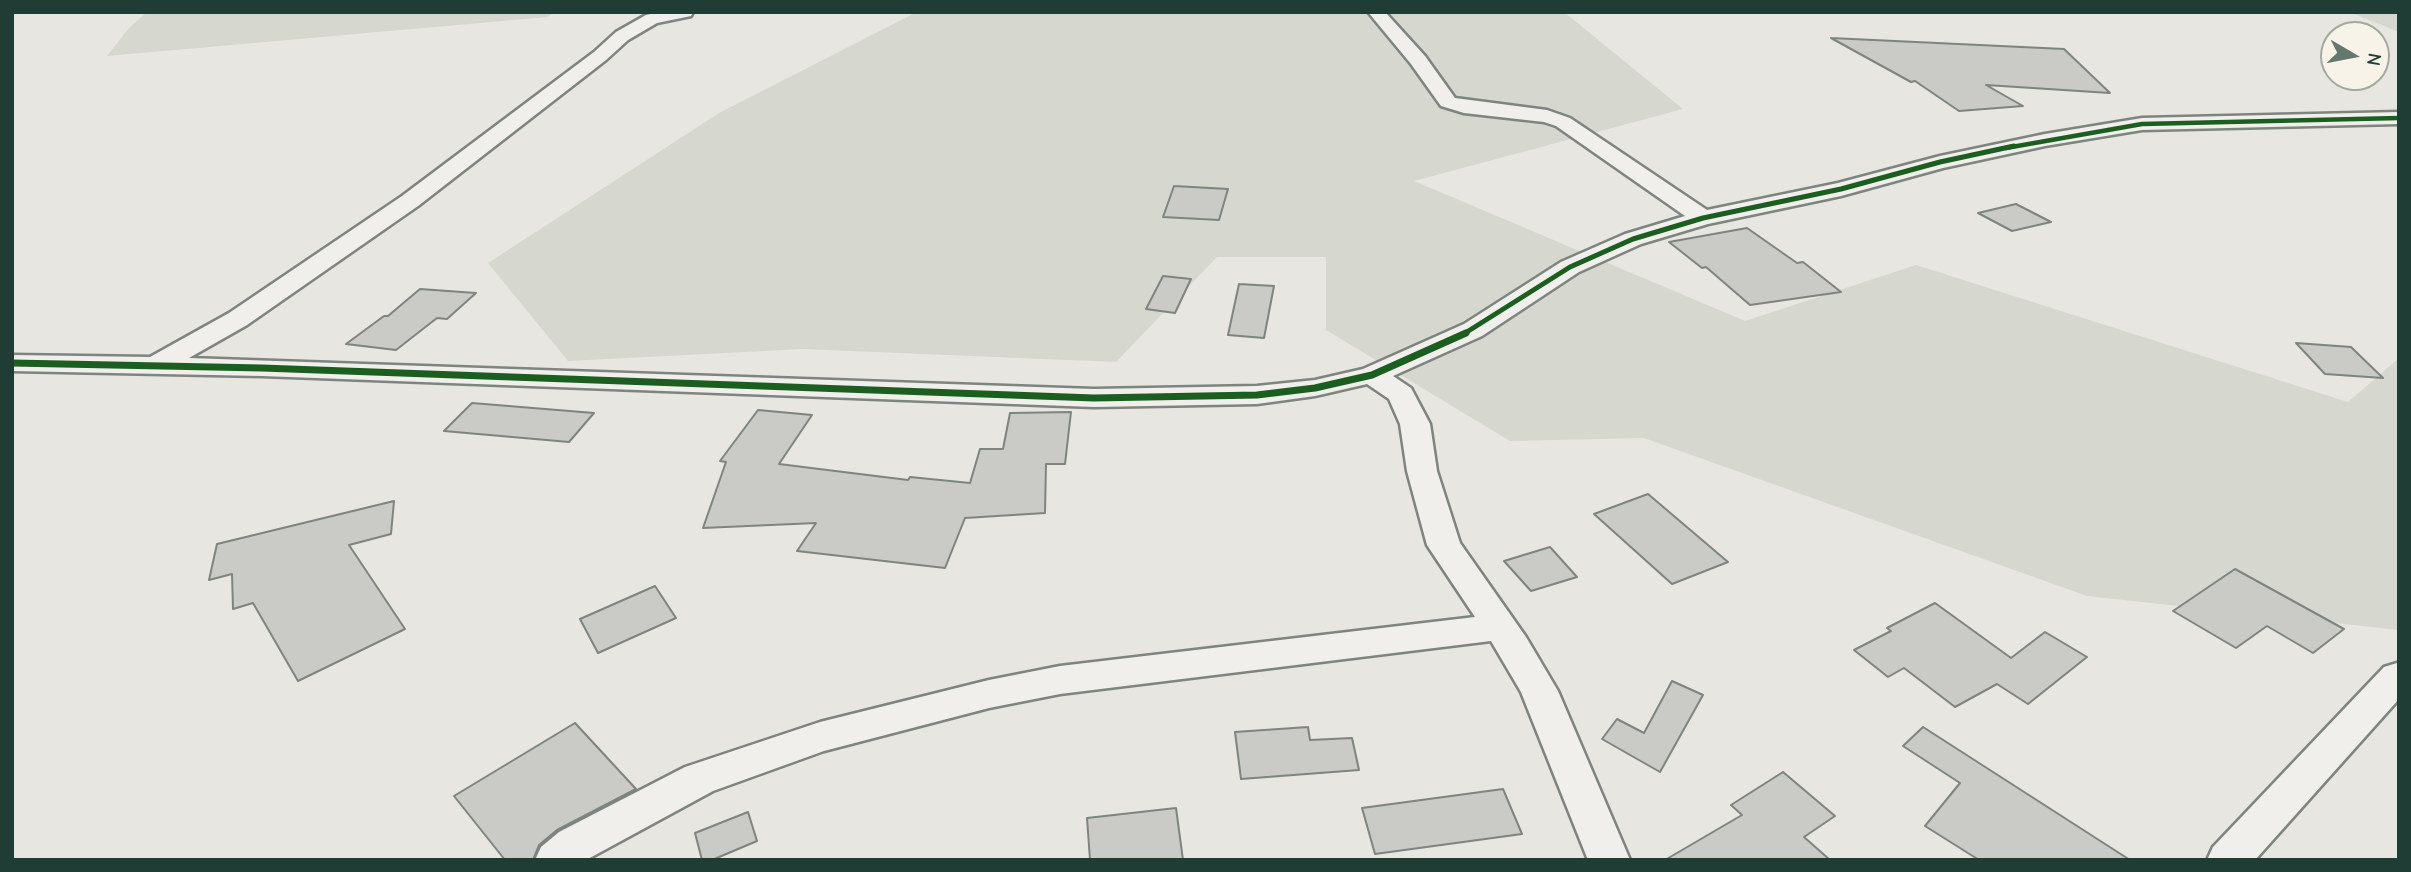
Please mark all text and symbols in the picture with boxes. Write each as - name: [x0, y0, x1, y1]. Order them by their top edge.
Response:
- north arrow: [2320, 21, 2390, 91]
- text: N: [2362, 51, 2386, 67]

